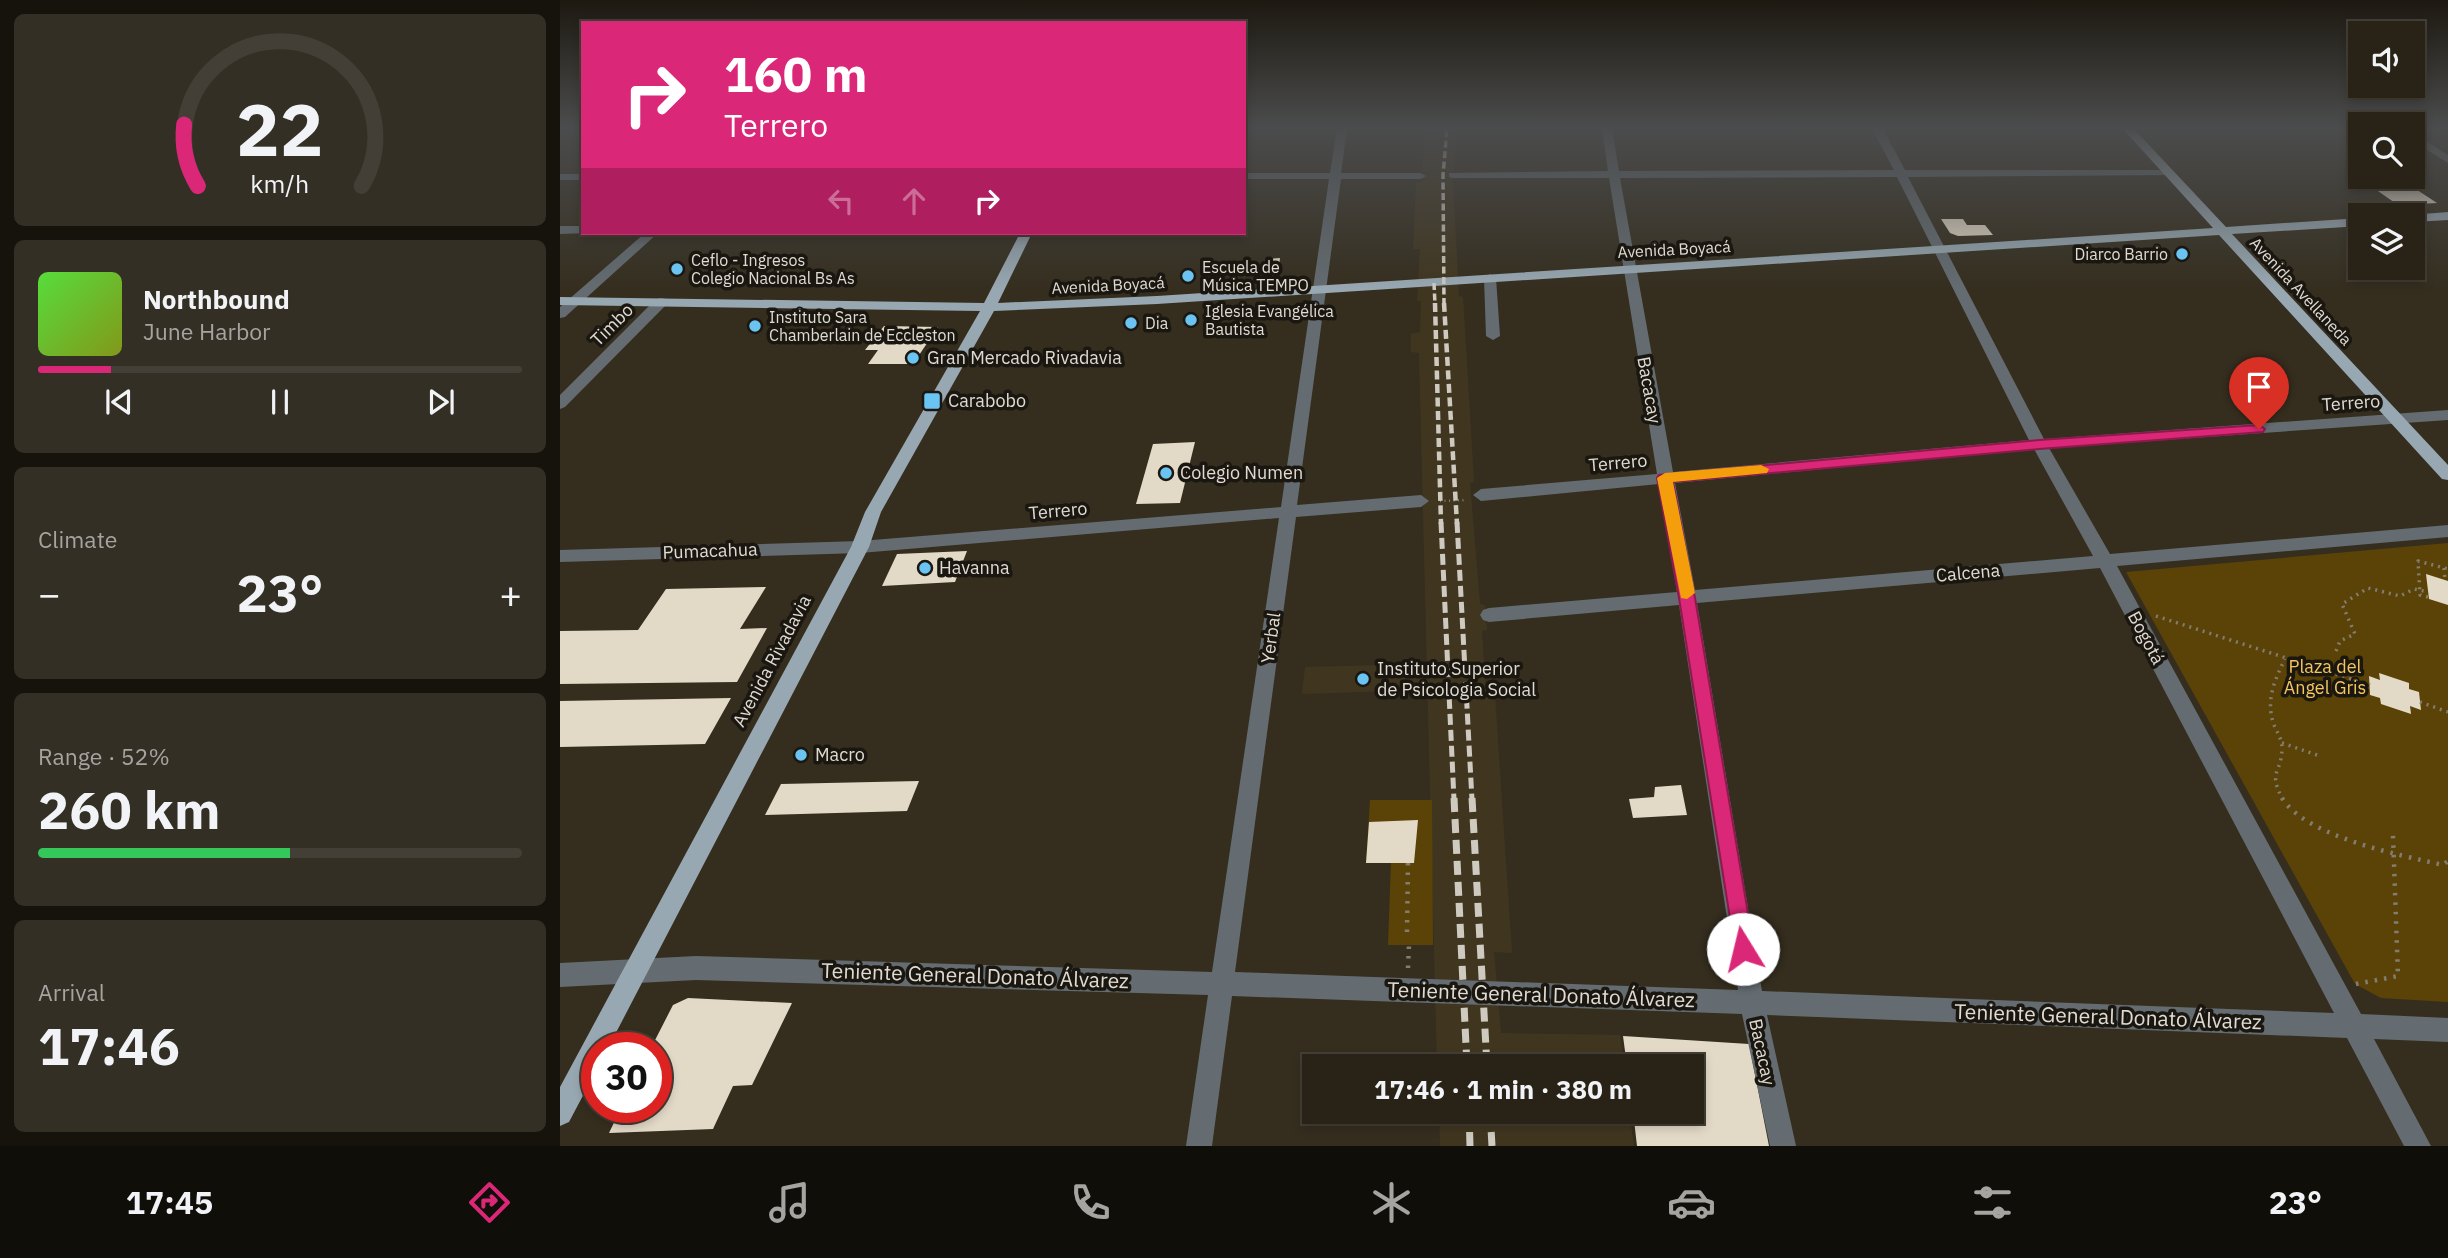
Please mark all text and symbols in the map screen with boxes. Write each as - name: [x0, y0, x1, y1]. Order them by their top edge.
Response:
- map controls: [2348, 21, 2425, 280]
- button: sound: [2348, 21, 2425, 98]
- text: 160 m: [724, 42, 868, 105]
- icon: right: [609, 49, 700, 140]
- text: 22: [236, 82, 324, 177]
- text: Terrero: [724, 104, 828, 146]
- button: search: [2348, 112, 2425, 189]
- text: km/h: [251, 167, 309, 200]
- icon: left: [822, 182, 860, 220]
- icon: ahead: [895, 182, 933, 220]
- icon: right: [968, 182, 1006, 220]
- button: layers: [2348, 203, 2425, 280]
- street label: Avenida Avellaneda: [2246, 233, 2357, 350]
- street label: Avenida Boyacá: [1617, 236, 1732, 262]
- place label: Diarco Barrio: [2075, 244, 2168, 264]
- marker: Diarco Barrio: [2174, 246, 2190, 262]
- place label: Ceflo - Ingresos Colegio Nacional Bs As: [691, 250, 855, 288]
- place label: Escuela de Música TEMPO: [1202, 257, 1309, 295]
- marker: Ceflo - Ingresos Colegio Nacional Bs As: [669, 261, 685, 277]
- marker: Escuela de Música TEMPO: [1180, 268, 1196, 284]
- street label: Avenida Boyacá: [1051, 272, 1166, 298]
- text: Northbound: [143, 282, 290, 316]
- street label: Timbo: [585, 298, 638, 351]
- place label: Iglesia Evangélica Bautista: [1205, 301, 1334, 339]
- place label: Instituto Sara Chamberlain de Eccleston: [769, 307, 956, 345]
- marker: Iglesia Evangélica Bautista: [1183, 312, 1199, 328]
- place label: Dia: [1145, 313, 1169, 333]
- marker: Dia: [1123, 315, 1139, 331]
- text: June Harbor: [143, 316, 271, 346]
- marker: Instituto Sara Chamberlain de Eccleston: [747, 318, 763, 334]
- place label: Gran Mercado Rivadavia: [927, 346, 1122, 369]
- marker: Gran Mercado Rivadavia: [905, 350, 921, 366]
- street label: Bacacay: [1632, 355, 1667, 425]
- pin: [2229, 357, 2289, 429]
- icon: arrive: [2240, 368, 2278, 406]
- icon: previous: [100, 383, 138, 421]
- icon: pause: [261, 383, 299, 421]
- icon: next: [422, 383, 460, 421]
- place label: Carabobo: [948, 389, 1026, 412]
- street label: Terrero: [2321, 389, 2381, 416]
- marker: Carabobo: [922, 391, 942, 411]
- street label: Terrero: [1588, 448, 1648, 477]
- place label: Colegio Numen: [1180, 461, 1303, 484]
- marker: Colegio Numen: [1158, 465, 1174, 481]
- street label: Terrero: [1028, 496, 1088, 525]
- text: Climate: [38, 524, 117, 554]
- street label: Pumacahua: [662, 537, 758, 564]
- place label: Havanna: [939, 556, 1010, 579]
- street label: Calcena: [1935, 558, 2001, 587]
- text: 23°: [237, 559, 323, 626]
- marker: Havanna: [917, 560, 933, 576]
- text: −: [38, 569, 61, 618]
- text: +: [499, 569, 522, 618]
- street label: Avenida Rivadavia: [727, 591, 816, 731]
- street label: Bogotá: [2123, 607, 2170, 669]
- street label: Yerbal: [1256, 611, 1285, 665]
- park label: Plaza del Ángel Gris: [2284, 655, 2366, 699]
- place label: Instituto Superior de Psicologia Social: [1377, 657, 1536, 701]
- marker: Instituto Superior de Psicologia Social: [1355, 671, 1371, 687]
- text: Range · 52%: [38, 741, 170, 771]
- place label: Macro: [815, 743, 865, 766]
- marker: Macro: [793, 747, 809, 763]
- text: 260 km: [38, 776, 220, 843]
- position arrow: [1706, 912, 1780, 986]
- street label: Teniente General Donato Álvarez: [821, 956, 1130, 994]
- street label: Teniente General Donato Álvarez: [1387, 975, 1696, 1013]
- text: Arrival: [38, 977, 105, 1007]
- street label: Teniente General Donato Álvarez: [1954, 997, 2263, 1035]
- text: 17:46: [38, 1012, 180, 1079]
- street label: Bacacay: [1744, 1016, 1781, 1087]
- speed limit sign: 30: [581, 1032, 672, 1123]
- text: 17:46 · 1 min · 380 m: [1374, 1072, 1632, 1106]
- icon: directions: [465, 1178, 514, 1227]
- icon: music: [765, 1178, 814, 1227]
- icon: phone: [1066, 1178, 1115, 1227]
- icon: climate: [1367, 1178, 1416, 1227]
- icon: car: [1667, 1178, 1716, 1227]
- icon: filters: [1968, 1178, 2017, 1227]
- text: 17:45: [126, 1181, 213, 1223]
- text: 23°: [2269, 1181, 2322, 1223]

